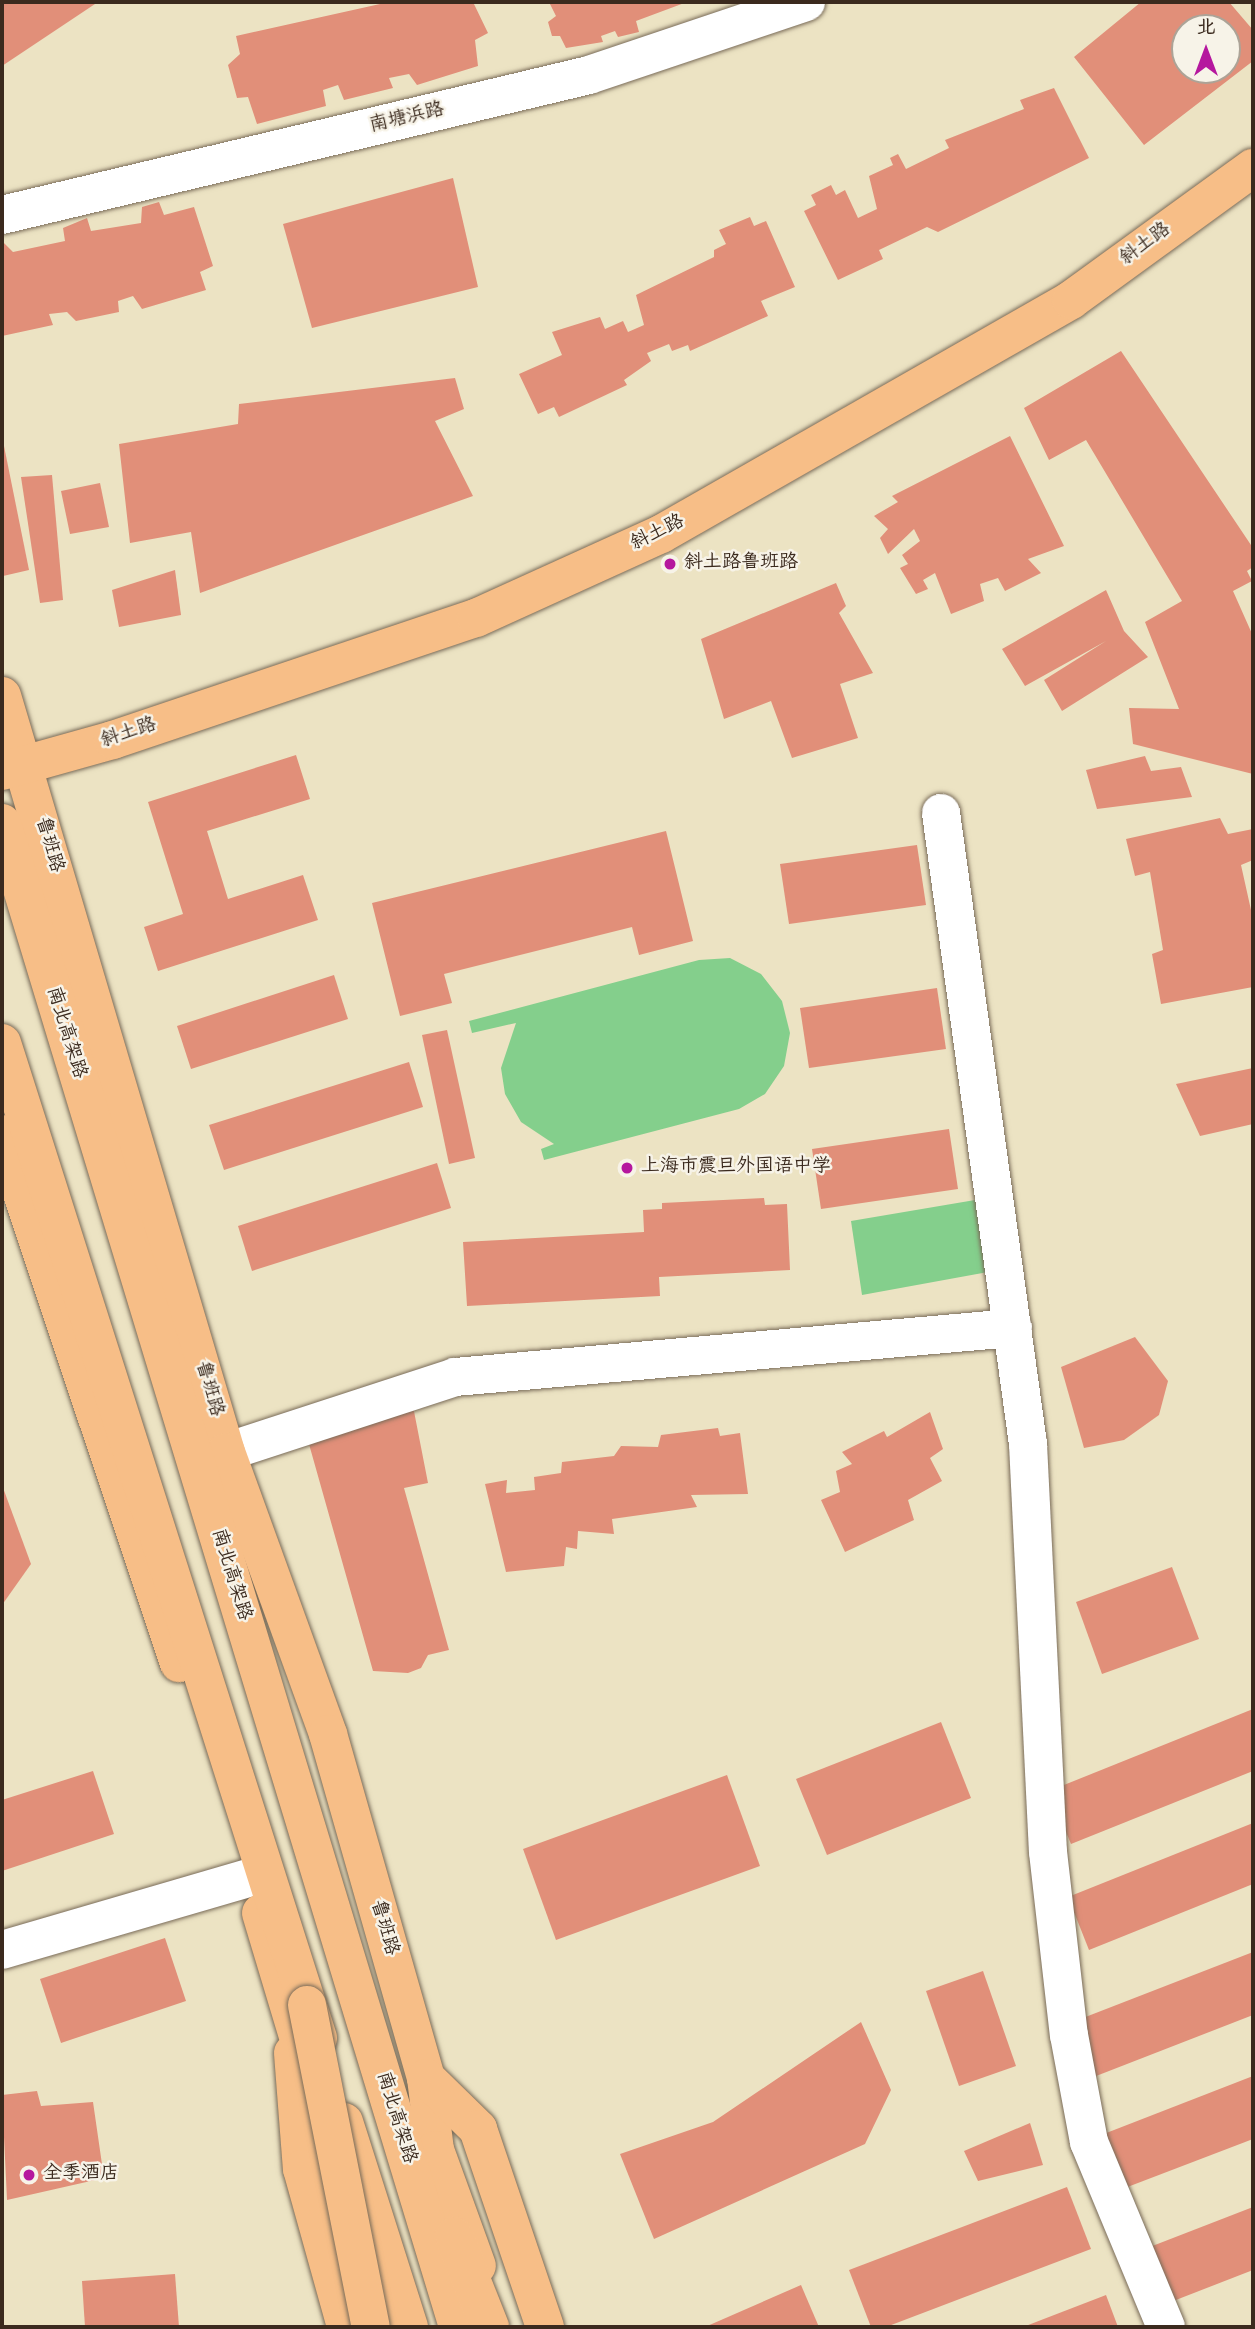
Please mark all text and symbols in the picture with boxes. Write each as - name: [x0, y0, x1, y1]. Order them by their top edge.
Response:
- north arrow: [1171, 14, 1241, 84]
- text: 北: [1196, 18, 1216, 41]
- street label: 南塘浜路: [367, 99, 447, 139]
- street label: 斜土路: [1116, 219, 1176, 271]
- street label: 斜土路: [627, 511, 689, 557]
- place label: 斜土路鲁班路: [684, 553, 798, 575]
- marker: 斜土路鲁班路: [662, 556, 678, 572]
- street label: 斜土路: [98, 714, 160, 754]
- street label: 鲁班路: [29, 814, 67, 876]
- street label: 南北高架路: [40, 984, 90, 1082]
- place label: 上海市震旦外国语中学: [641, 1157, 831, 1179]
- marker: 上海市震旦外国语中学: [619, 1160, 635, 1176]
- street label: 鲁班路: [189, 1358, 227, 1420]
- street label: 南北高架路: [205, 1526, 255, 1624]
- street label: 鲁班路: [364, 1897, 402, 1959]
- street label: 南北高架路: [370, 2069, 420, 2167]
- place label: 全季酒店: [43, 2164, 119, 2186]
- marker: 全季酒店: [21, 2167, 37, 2183]

